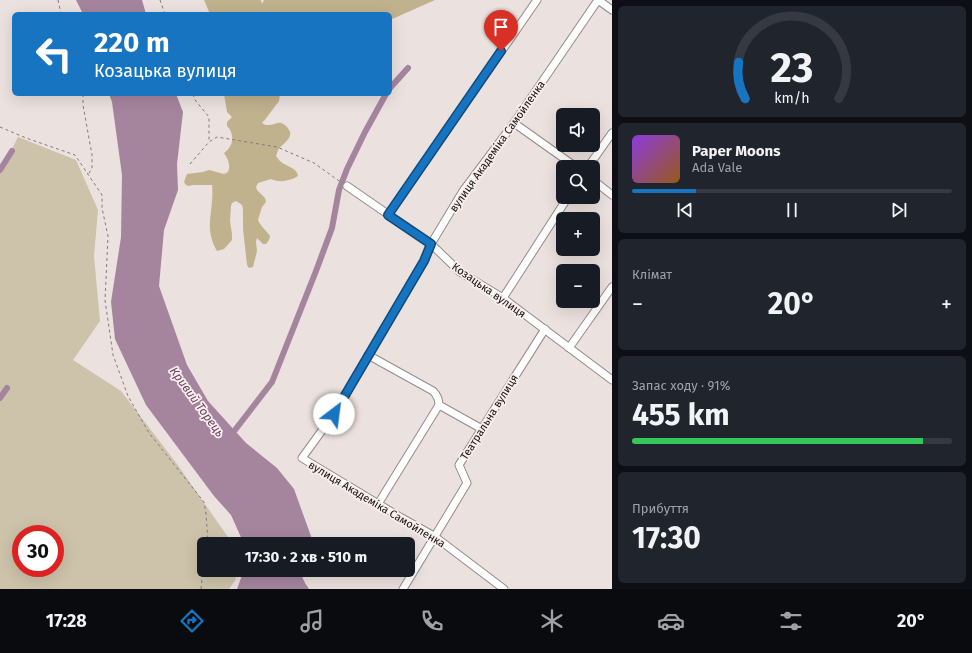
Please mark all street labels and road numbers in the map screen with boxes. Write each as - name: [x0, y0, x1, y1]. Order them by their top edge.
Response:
- street label: вулиця Академіка Самойленка: [447, 78, 548, 214]
- street label: Козацька вулиця: [449, 260, 528, 321]
- street label: Театральна вулиця: [458, 372, 521, 462]
- street label: вулиця Академіка Самойленка: [306, 458, 448, 551]

